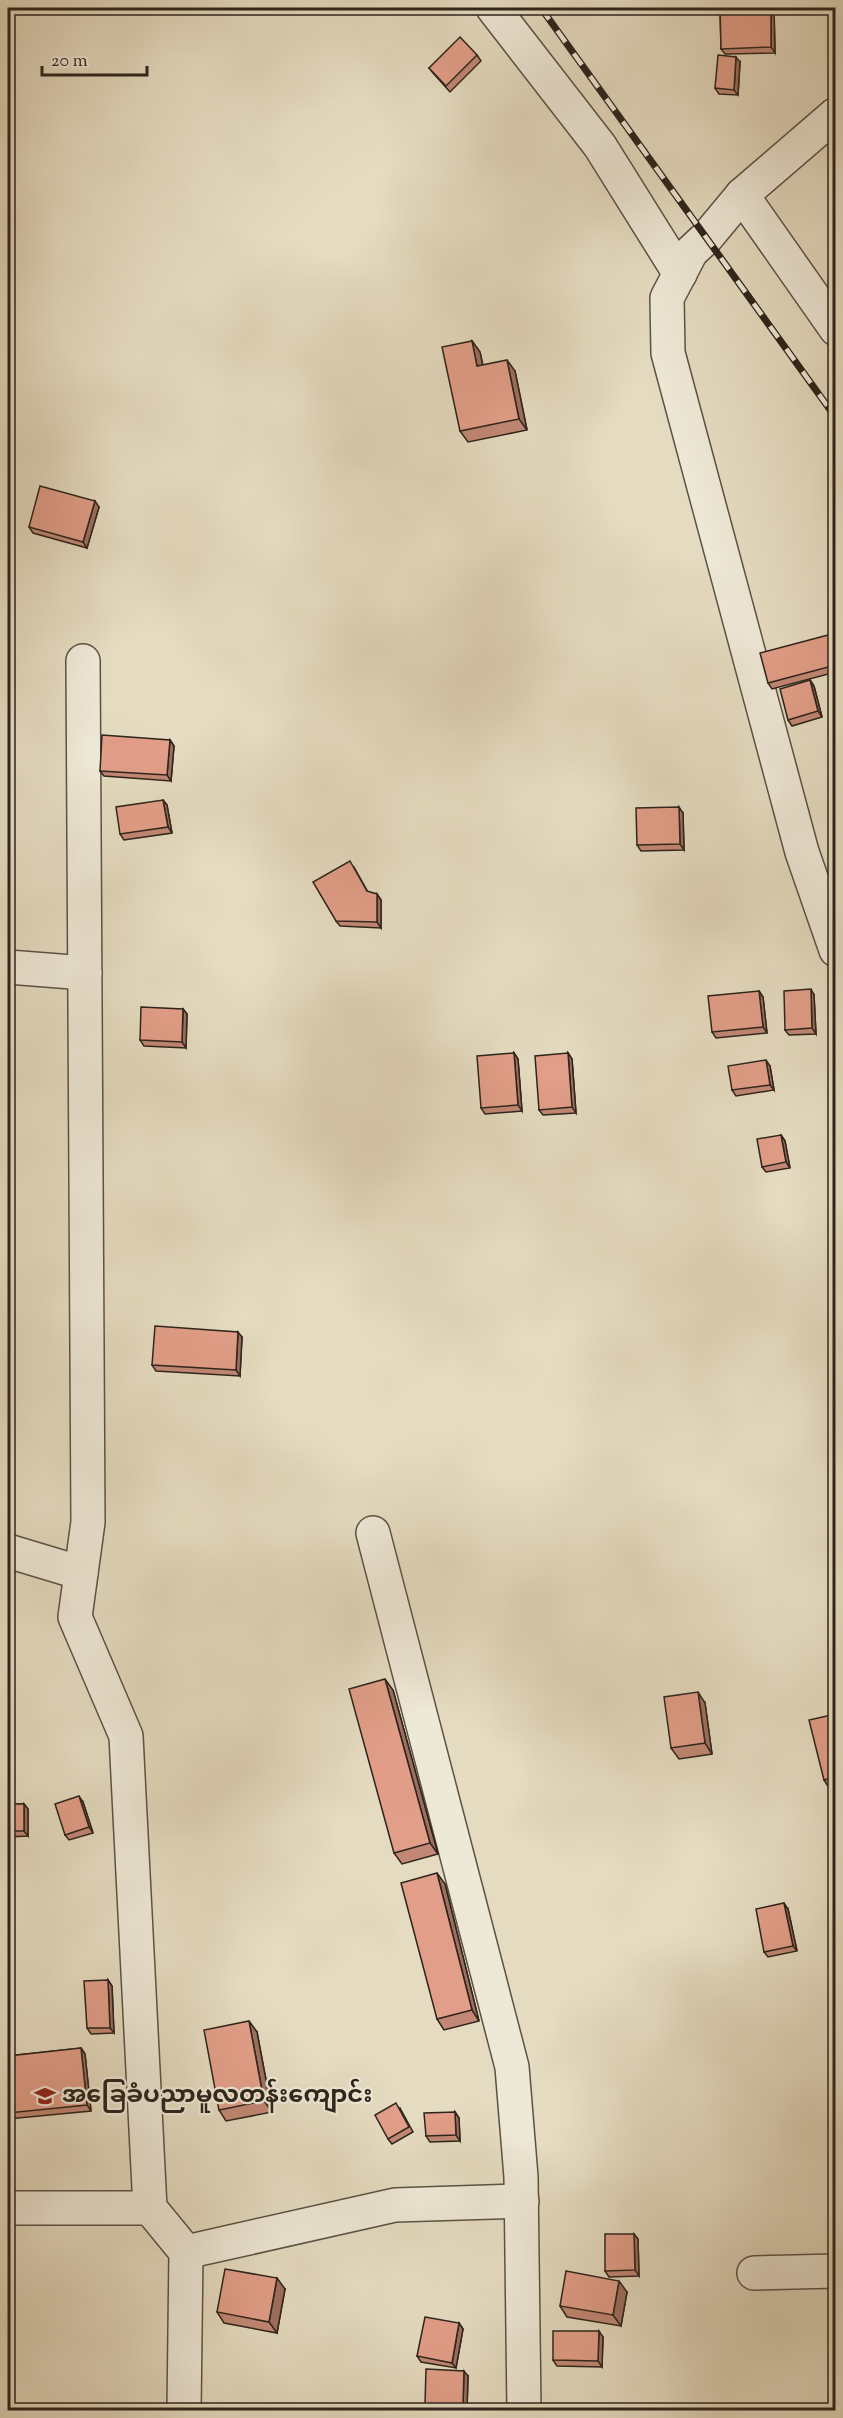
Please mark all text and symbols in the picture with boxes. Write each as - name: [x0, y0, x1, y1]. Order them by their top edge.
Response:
- scale bar: [42, 39, 147, 77]
- text: 20 m: [51, 49, 88, 75]
- place label: အခြေခံပညာမူလတန်းကျောင်း: [62, 2078, 372, 2114]
- school or university icon: အခြေခံပညာမူလတန်းကျောင်း: [33, 2084, 57, 2108]

